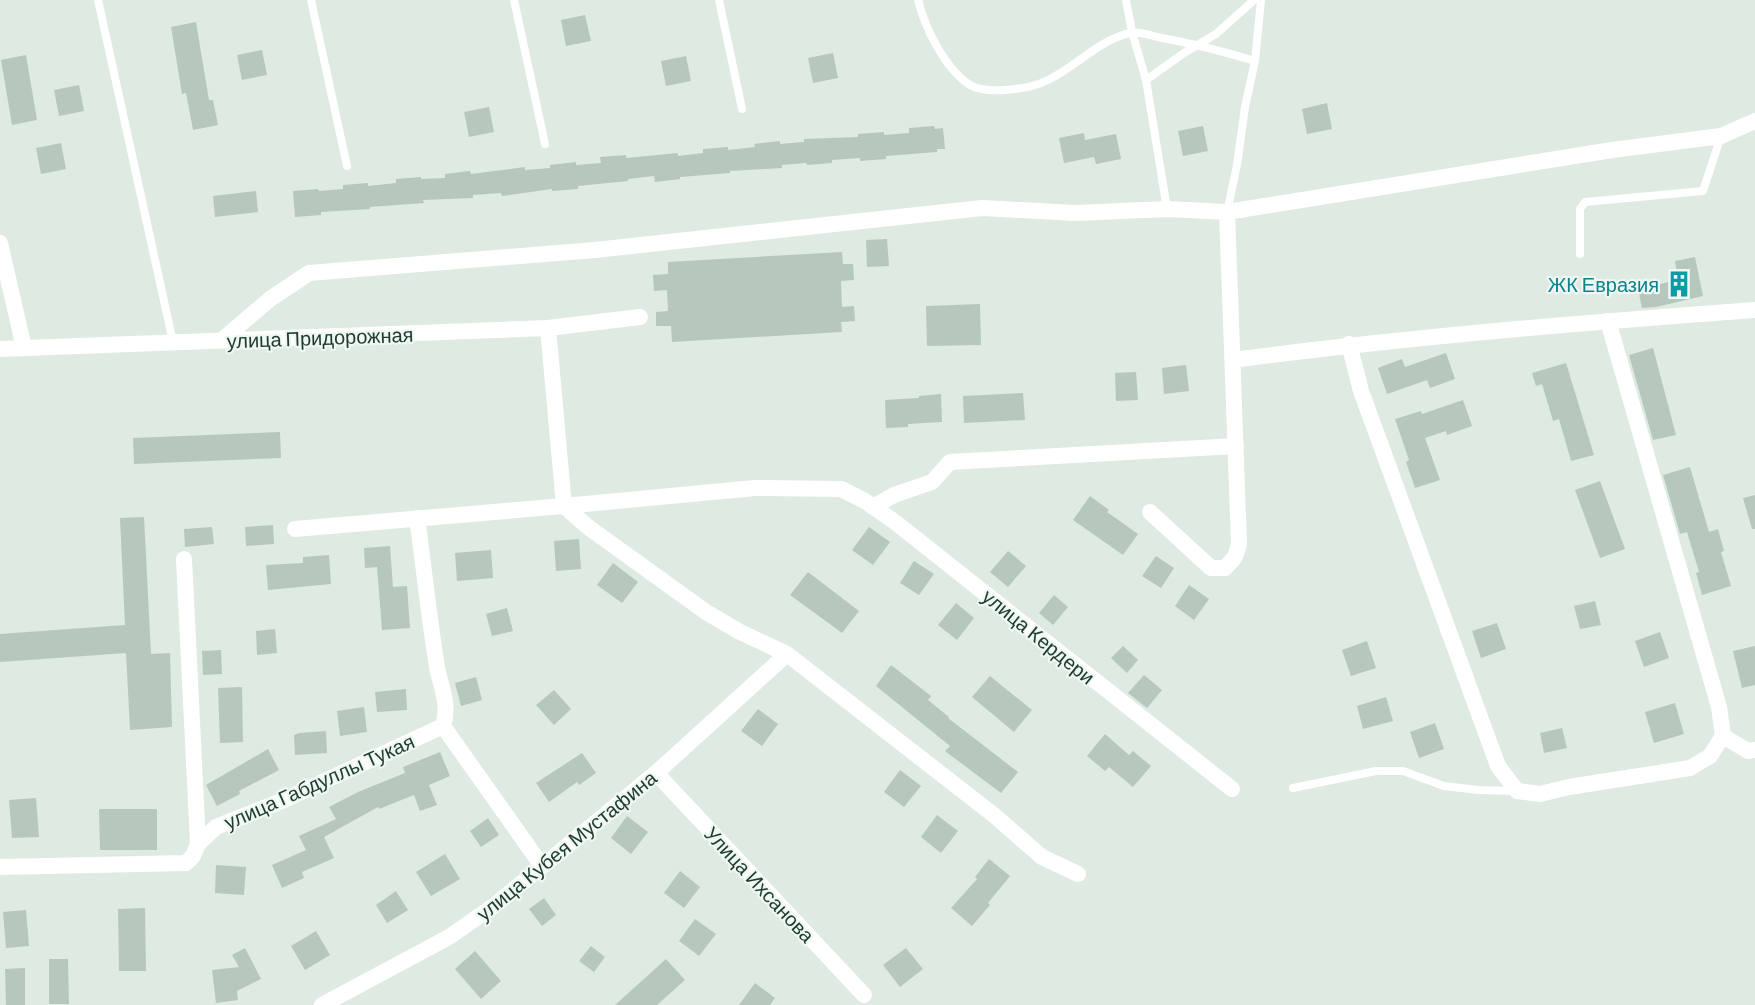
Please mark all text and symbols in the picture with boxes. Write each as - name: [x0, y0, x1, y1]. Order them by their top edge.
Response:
- building icon: ЖК Евразия: [1664, 269, 1694, 299]
- place label: ЖК Евразия: [1548, 272, 1659, 296]
- street label: улица Придорожная: [226, 322, 414, 352]
- street label: улица Кердери: [978, 583, 1100, 689]
- street label: улица Габдуллы Тукая: [220, 728, 418, 834]
- street label: улица Кубея Мустафина: [471, 764, 661, 925]
- street label: Улица Ихсанова: [700, 821, 820, 948]

